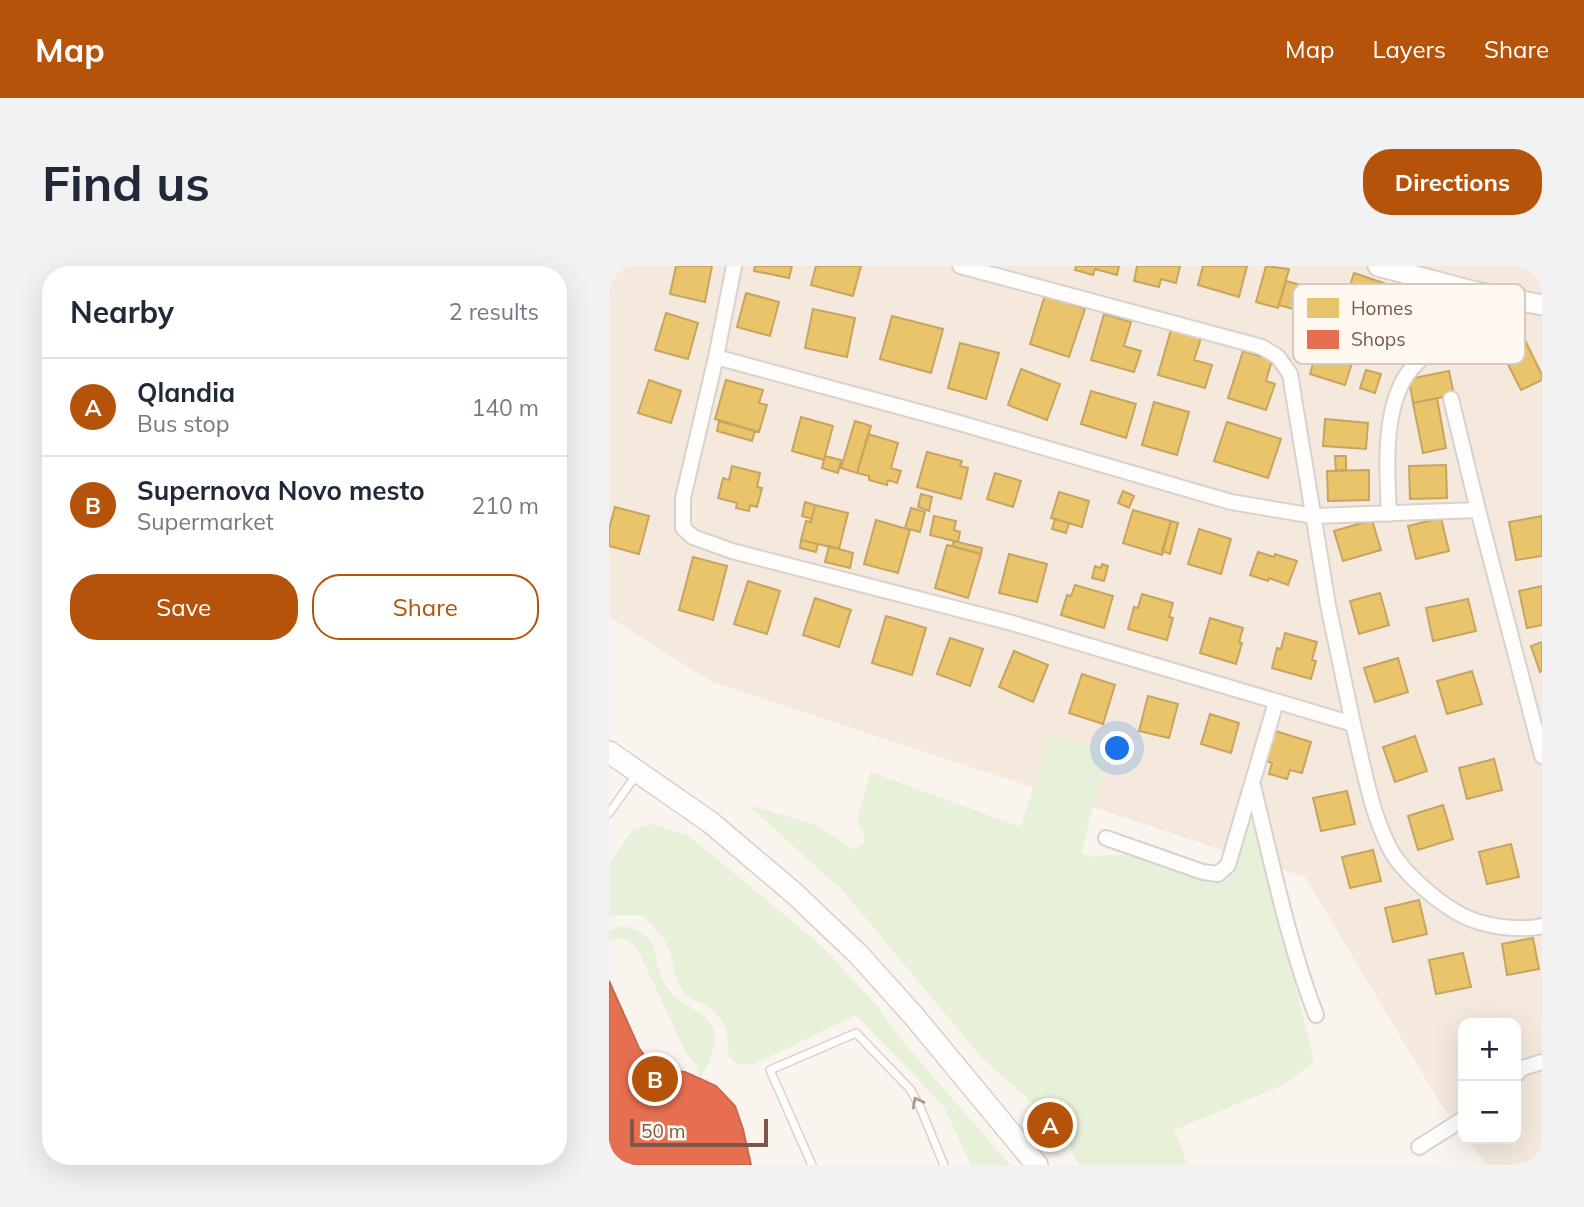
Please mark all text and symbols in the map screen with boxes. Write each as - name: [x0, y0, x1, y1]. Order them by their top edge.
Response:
- text: Map: [35, 29, 105, 70]
- text: Map: [1285, 34, 1334, 64]
- text: Layers: [1372, 34, 1446, 64]
- text: Share: [1484, 34, 1549, 64]
- button: Directions: [1363, 149, 1542, 215]
- text: Find us: [42, 152, 210, 213]
- legend: [1293, 284, 1525, 364]
- text: Nearby: [70, 293, 174, 331]
- text: Homes: [1351, 296, 1413, 320]
- text: 2 results: [449, 297, 539, 326]
- text: Shops: [1351, 327, 1406, 351]
- text: Qlandia: [137, 376, 235, 409]
- text: A: [84, 393, 102, 422]
- text: 140 m: [471, 393, 539, 422]
- text: Bus stop: [137, 409, 229, 438]
- text: Supernova Novo mesto: [137, 474, 425, 507]
- text: B: [85, 491, 101, 520]
- text: 210 m: [471, 491, 539, 520]
- text: Supermarket: [137, 507, 274, 536]
- button: Save: [70, 574, 298, 640]
- button: Share: [312, 574, 539, 640]
- your location: [1100, 731, 1134, 765]
- map controls: [1458, 1018, 1521, 1144]
- button: +: [1458, 1018, 1521, 1081]
- pin: B: [632, 1053, 678, 1105]
- button: −: [1458, 1081, 1521, 1144]
- one-way arrow: [912, 1097, 925, 1110]
- pin: A: [1027, 1099, 1073, 1151]
- scale bar: [630, 1116, 768, 1148]
- text: 50 m: [641, 1119, 685, 1143]

